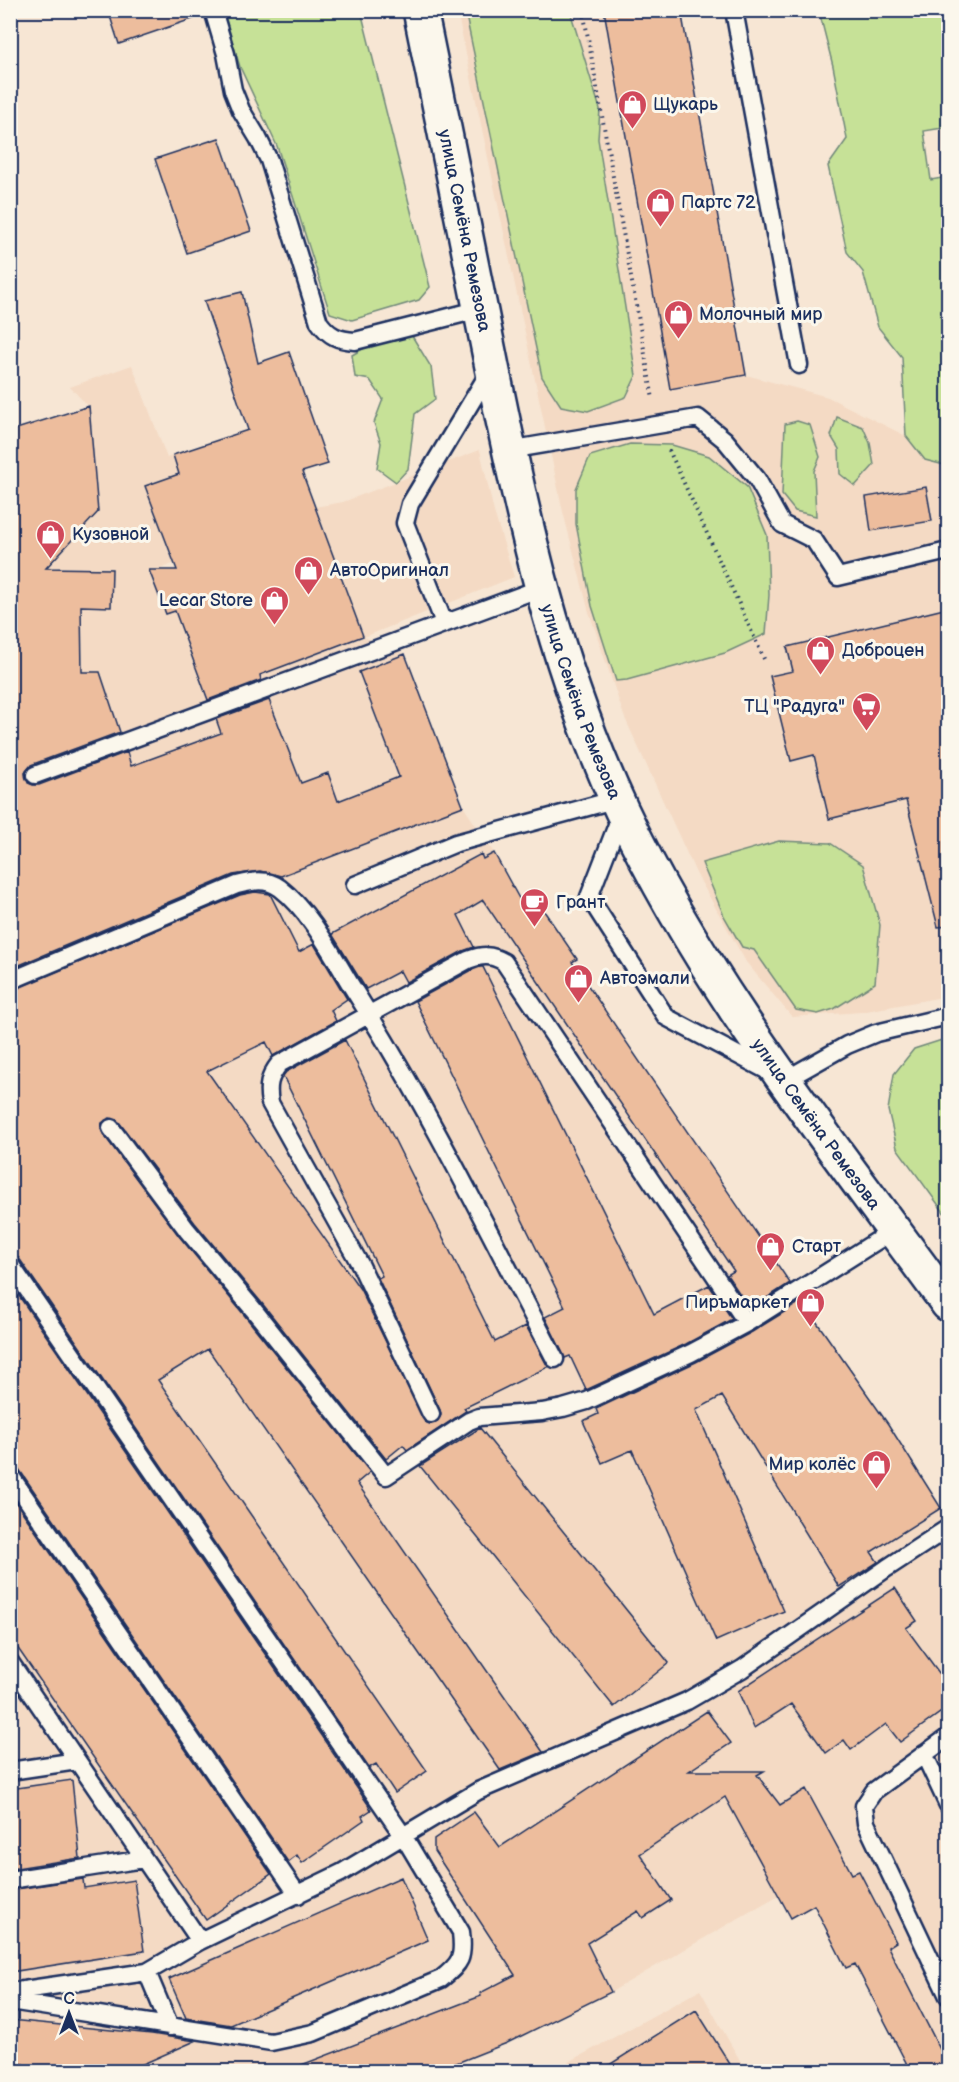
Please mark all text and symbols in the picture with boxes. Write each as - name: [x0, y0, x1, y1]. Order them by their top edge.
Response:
- shop icon: Щукарь: [616, 88, 648, 130]
- place label: Щукарь: [653, 94, 718, 115]
- street label: улица Семёна Ремезова: [434, 128, 495, 334]
- shop icon: Партс 72: [644, 186, 676, 228]
- place label: Партс 72: [681, 192, 756, 213]
- shop icon: Молочный мир: [662, 298, 694, 340]
- place label: Молочный мир: [699, 304, 823, 325]
- shop icon: Кузовной: [35, 518, 67, 560]
- place label: Кузовной: [72, 524, 149, 545]
- shop icon: АвтоОригинал: [293, 554, 325, 596]
- place label: АвтоОригинал: [329, 560, 449, 581]
- shop icon: Lecar Store: [258, 584, 290, 626]
- place label: Lecar Store: [159, 590, 253, 611]
- street label: улица Семёна Ремезова: [536, 602, 625, 803]
- shop icon: Доброцен: [805, 634, 837, 676]
- place label: Доброцен: [842, 640, 924, 661]
- supermarket icon: ТЦ "Радуга": [850, 690, 882, 732]
- place label: ТЦ "Радуга": [744, 696, 845, 717]
- cafe icon: Грант: [519, 886, 551, 928]
- place label: Грант: [556, 892, 606, 913]
- shop icon: Автоэмали: [563, 962, 595, 1004]
- place label: Автоэмали: [599, 968, 690, 989]
- street label: улица Семёна Ремезова: [747, 1035, 885, 1214]
- shop icon: Старт: [755, 1230, 787, 1272]
- place label: Старт: [792, 1236, 842, 1257]
- shop icon: Пиръмаркет: [794, 1286, 826, 1328]
- place label: Пиръмаркет: [685, 1292, 790, 1313]
- shop icon: Мир колёс: [861, 1448, 893, 1490]
- place label: Мир колёс: [768, 1454, 856, 1475]
- north arrow: [39, 1983, 99, 2043]
- text: С: [63, 1990, 75, 2009]

